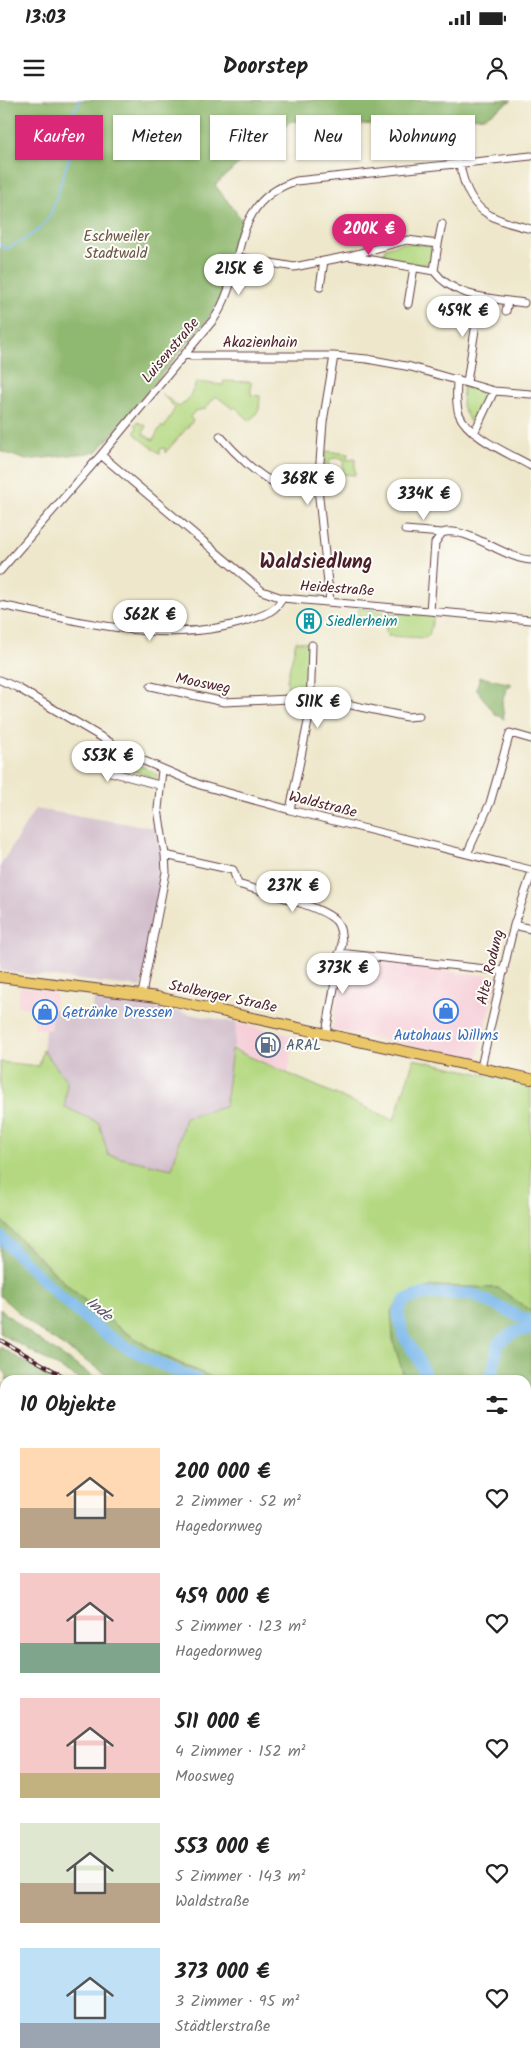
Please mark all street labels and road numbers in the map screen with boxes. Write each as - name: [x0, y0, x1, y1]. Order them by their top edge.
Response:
- street label: Luisenstraße: [136, 312, 206, 389]
- street label: Akazienhain: [223, 331, 297, 355]
- street label: Heidestraße: [299, 574, 375, 604]
- street label: Moosweg: [173, 667, 232, 701]
- street label: Waldstraße: [286, 785, 360, 825]
- street label: Alte Rodung: [471, 927, 511, 1007]
- street label: Stolberger Straße: [167, 974, 279, 1020]

